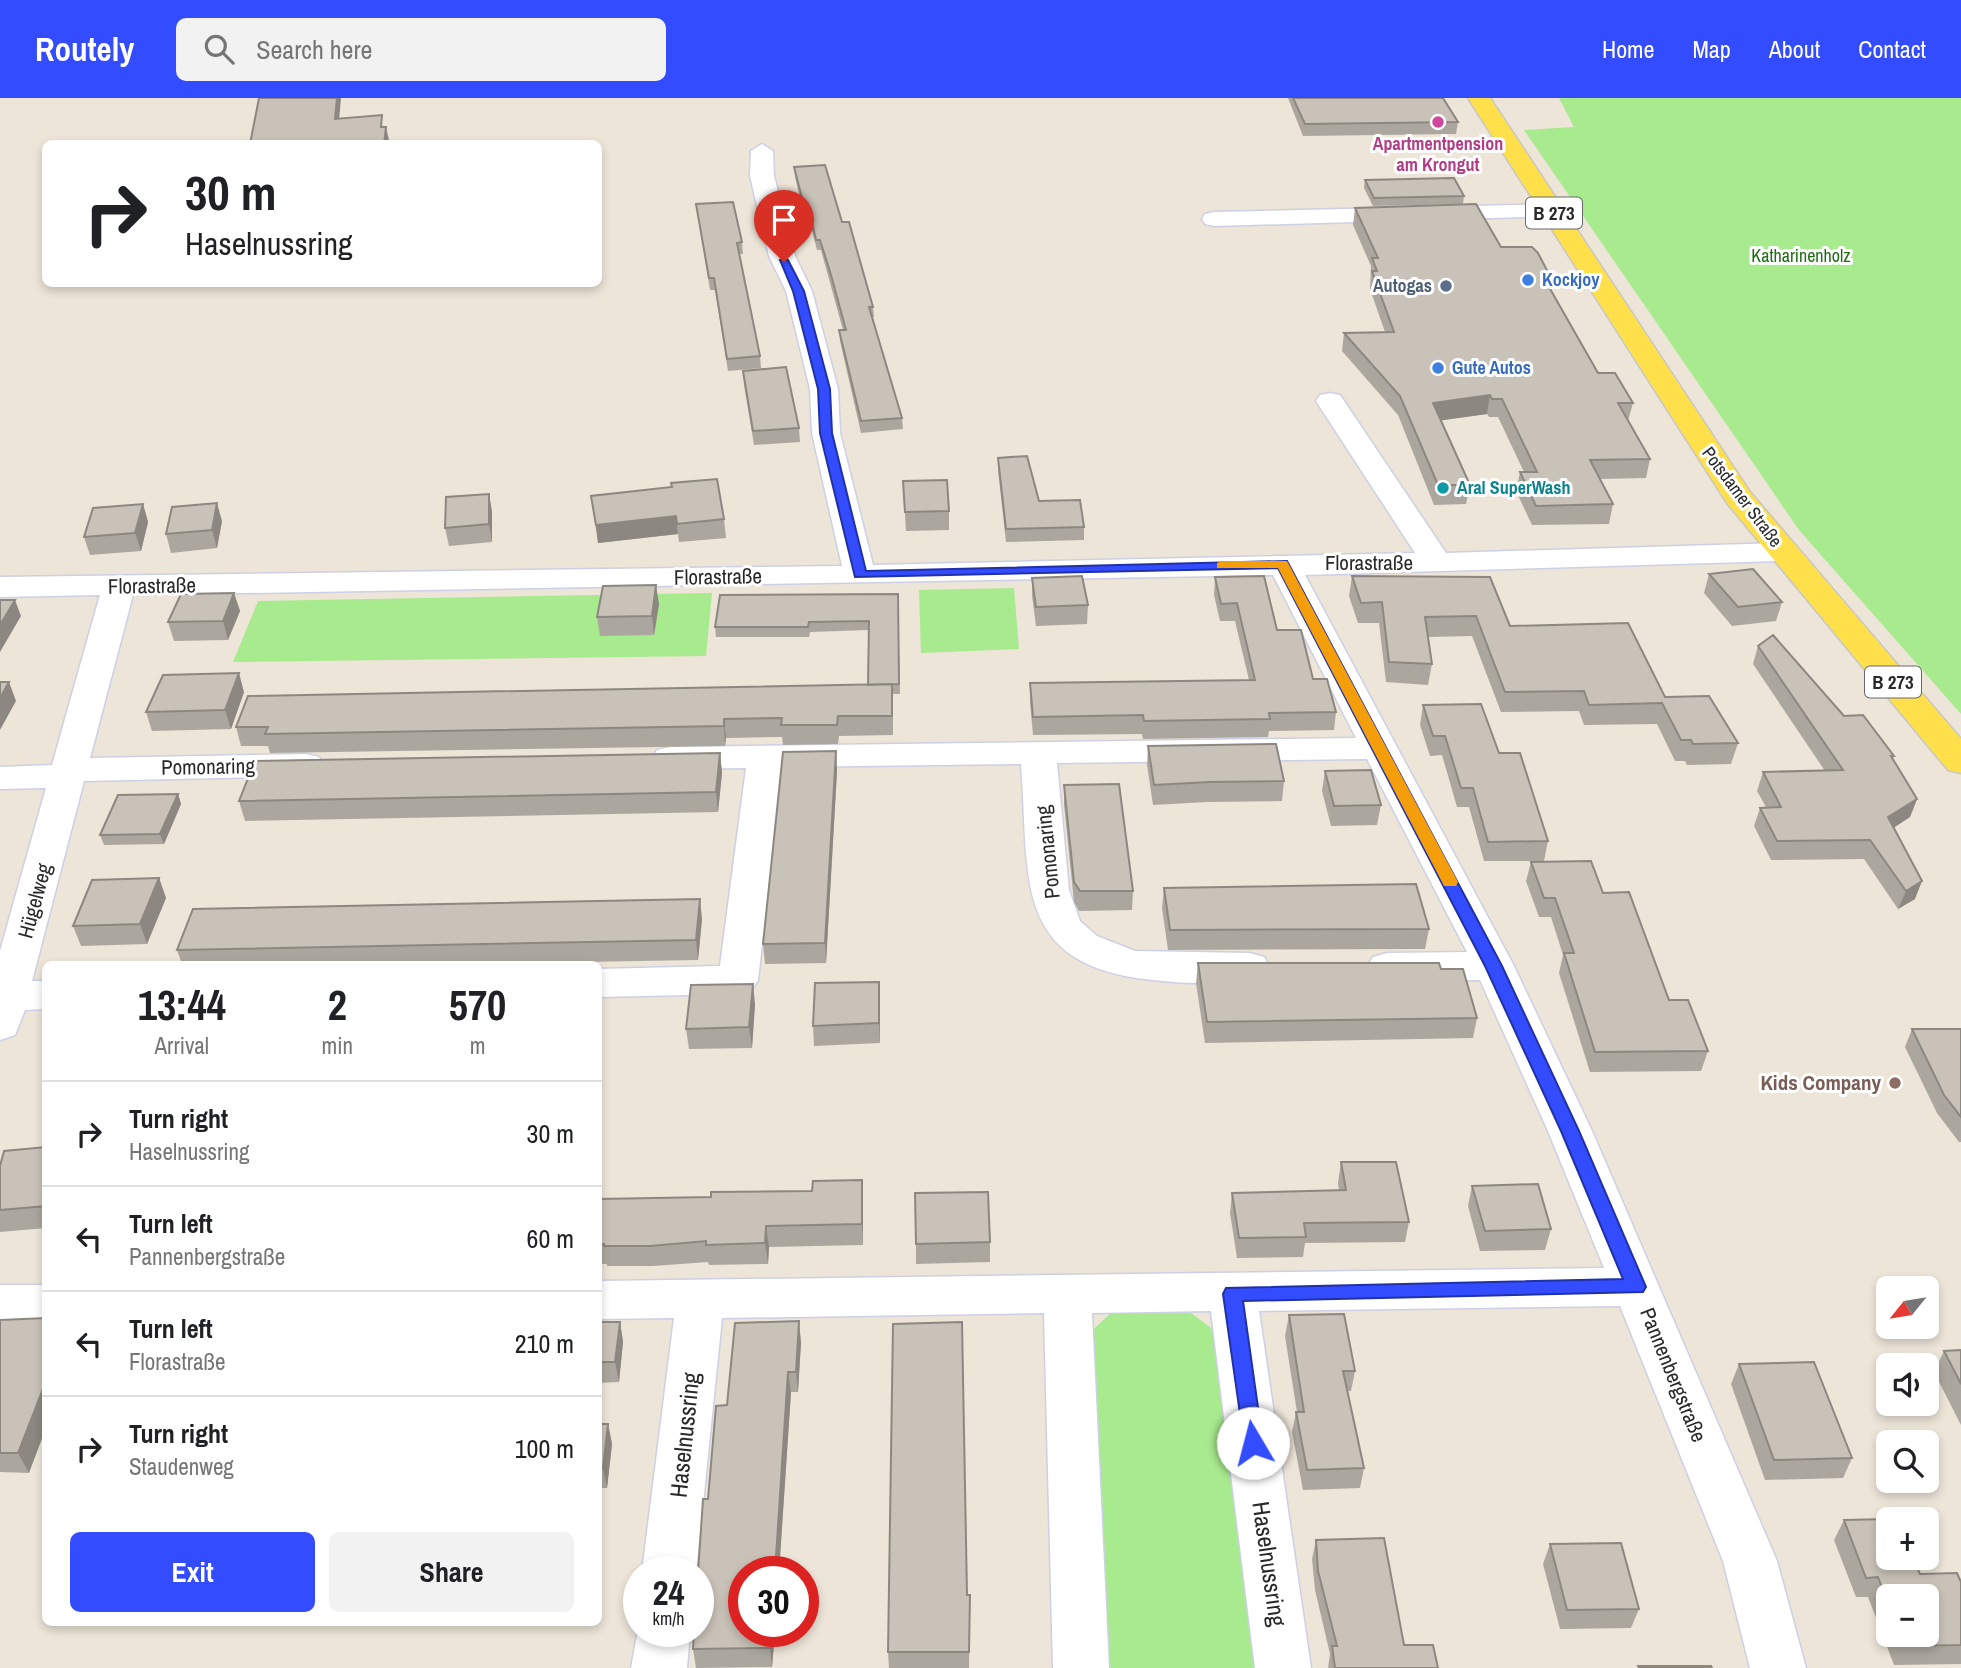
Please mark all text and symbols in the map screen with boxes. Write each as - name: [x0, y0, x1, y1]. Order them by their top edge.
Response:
- search box: [176, 18, 666, 81]
- text: Routely: [35, 27, 134, 71]
- icon: search: [200, 30, 238, 68]
- text: Search here: [256, 32, 372, 67]
- text: Home: [1602, 33, 1654, 65]
- text: Map: [1692, 33, 1731, 65]
- text: About: [1769, 33, 1820, 65]
- text: Contact: [1858, 33, 1926, 65]
- marker: Apartmentpension am Krongut: [1430, 114, 1446, 130]
- place label: Apartmentpension am Krongut: [1373, 131, 1503, 177]
- text: 30 m: [185, 159, 277, 225]
- icon: right: [70, 168, 161, 259]
- pin: [754, 190, 814, 262]
- road number: B 273: [1526, 197, 1582, 228]
- icon: arrive: [765, 201, 803, 239]
- text: Haselnussring: [185, 222, 353, 265]
- park label: Katharinenholz: [1751, 243, 1851, 268]
- place label: Kockjoy: [1542, 267, 1600, 292]
- marker: Kockjoy: [1520, 272, 1536, 288]
- place label: Autogas: [1373, 273, 1432, 298]
- marker: Autogas: [1438, 278, 1454, 294]
- place label: Gute Autos: [1452, 355, 1531, 380]
- marker: Gute Autos: [1430, 360, 1446, 376]
- street label: Potsdamer Straße: [1696, 441, 1788, 552]
- place label: Aral SuperWash: [1457, 475, 1570, 500]
- marker: Aral SuperWash: [1435, 480, 1451, 496]
- street label: Florastraße: [1325, 548, 1413, 577]
- street label: Florastraße: [674, 561, 762, 592]
- street label: Florastraße: [108, 570, 196, 601]
- road number: B 273: [1865, 666, 1921, 698]
- street label: Pomonaring: [161, 751, 256, 782]
- street label: Pomonaring: [1028, 803, 1067, 900]
- street label: Hügelweg: [11, 860, 59, 942]
- text: 13:44: [138, 977, 226, 1033]
- text: 2: [328, 977, 347, 1033]
- text: 570: [449, 977, 506, 1033]
- text: Arrival: [155, 1030, 209, 1061]
- text: min: [322, 1030, 353, 1061]
- text: m: [470, 1030, 485, 1061]
- place label: Kids Company: [1760, 1068, 1881, 1097]
- marker: Kids Company: [1887, 1075, 1903, 1091]
- text: Turn right: [129, 1101, 228, 1136]
- icon: right: [70, 1115, 108, 1153]
- text: 30 m: [527, 1116, 574, 1151]
- text: Haselnussring: [129, 1136, 250, 1167]
- text: Turn left: [129, 1206, 213, 1241]
- icon: left: [70, 1220, 108, 1258]
- text: 60 m: [527, 1221, 574, 1256]
- text: Pannenbergstraße: [129, 1241, 285, 1272]
- north arrow: [1876, 1276, 1939, 1339]
- map controls: [1876, 1276, 1939, 1647]
- street label: Pannenbergstraße: [1633, 1303, 1714, 1446]
- text: Turn left: [129, 1311, 213, 1346]
- icon: left: [70, 1325, 108, 1363]
- text: 210 m: [515, 1326, 574, 1361]
- text: Florastraße: [129, 1346, 225, 1377]
- button: sound: [1876, 1353, 1939, 1416]
- street label: Haselnussring: [662, 1371, 706, 1499]
- position arrow: [1216, 1406, 1290, 1480]
- text: Turn right: [129, 1416, 228, 1451]
- icon: right: [70, 1430, 108, 1468]
- button: search: [1876, 1430, 1939, 1493]
- text: 100 m: [515, 1431, 574, 1466]
- text: Staudenweg: [129, 1451, 234, 1482]
- street label: Haselnussring: [1245, 1499, 1295, 1628]
- button: +: [1876, 1507, 1939, 1570]
- button: Exit: [70, 1532, 315, 1612]
- button: Share: [329, 1532, 574, 1612]
- speed limit sign: 30: [728, 1556, 819, 1647]
- text: 24: [653, 1569, 684, 1616]
- button: −: [1876, 1584, 1939, 1647]
- text: km/h: [653, 1606, 685, 1631]

